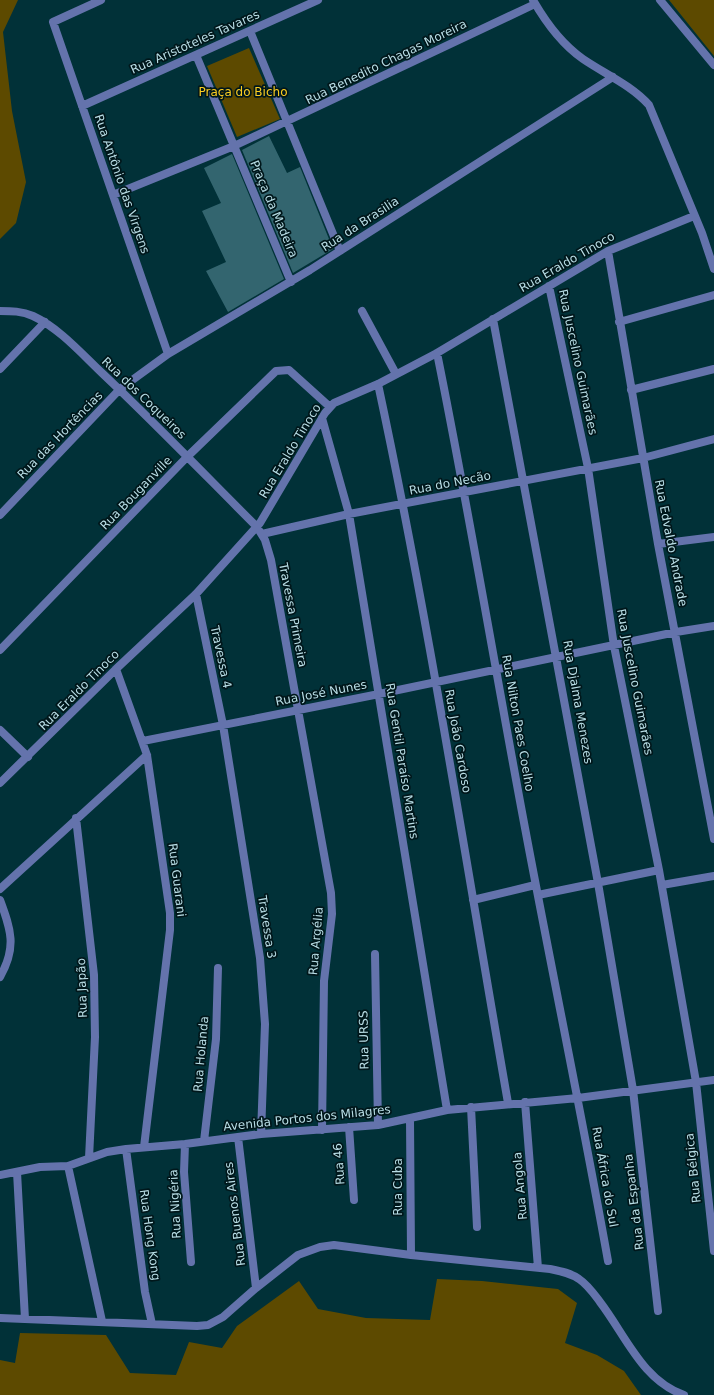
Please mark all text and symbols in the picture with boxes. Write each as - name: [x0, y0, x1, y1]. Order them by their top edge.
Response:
- street label: Rua Aristoteles Tavares: [128, 7, 262, 77]
- street label: Rua Benedito Chagas Moreira: [303, 17, 469, 107]
- park label: Praça do Bicho: [199, 85, 287, 99]
- street label: Rua Antônio das Virgens: [92, 112, 152, 256]
- street label: Praça da Madeira: [247, 158, 301, 260]
- street label: Rua da Brasilia: [319, 194, 401, 254]
- street label: Rua Eraldo Tinoco: [517, 229, 617, 295]
- street label: Rua Juscelino Guimarães: [556, 288, 600, 436]
- street label: Rua dos Coqueiros: [99, 354, 189, 442]
- street label: Rua das Hortências: [15, 388, 105, 482]
- street label: Rua Eraldo Tinoco: [256, 401, 324, 501]
- street label: Rua Bouganville: [97, 453, 175, 533]
- street label: Rua do Necão: [408, 468, 492, 498]
- street label: Rua Edvaldo Andrade: [652, 478, 690, 608]
- street label: Travessa Primeira: [276, 561, 310, 668]
- street label: Rua Juscelino Guimarães: [614, 608, 656, 756]
- street label: Travessa 4: [207, 623, 234, 690]
- street label: Rua Djalma Menezes: [560, 639, 596, 765]
- street label: Rua Eraldo Tinoco: [36, 647, 122, 733]
- street label: Rua Nilton Paes Coelho: [499, 654, 537, 792]
- street label: Rua José Nunes: [274, 677, 368, 709]
- street label: Rua Gentil Paraíso Martins: [383, 682, 421, 840]
- street label: Rua João Cardoso: [442, 688, 474, 794]
- street label: Rua Guarani: [166, 842, 188, 918]
- street label: Travessa 3: [255, 893, 279, 960]
- street label: Rua Argélia: [306, 906, 326, 976]
- street label: Rua Japão: [74, 958, 90, 1018]
- street label: Rua URSS: [356, 1010, 372, 1070]
- street label: Rua Holanda: [191, 1015, 211, 1093]
- street label: Avenida Portos dos Milagres: [223, 1102, 391, 1134]
- street label: Rua África do Sul: [589, 1125, 622, 1228]
- street label: Rua Bélgica: [682, 1132, 704, 1204]
- street label: Rua 46: [331, 1143, 347, 1185]
- street label: Rua Angola: [510, 1151, 530, 1221]
- street label: Rua da Espanha: [621, 1153, 647, 1251]
- street label: Rua Cuba: [391, 1158, 405, 1216]
- street label: Rua Buenos Aires: [222, 1161, 248, 1267]
- street label: Rua Nigéria: [166, 1169, 184, 1239]
- street label: Rua Hong Kong: [137, 1189, 163, 1281]

